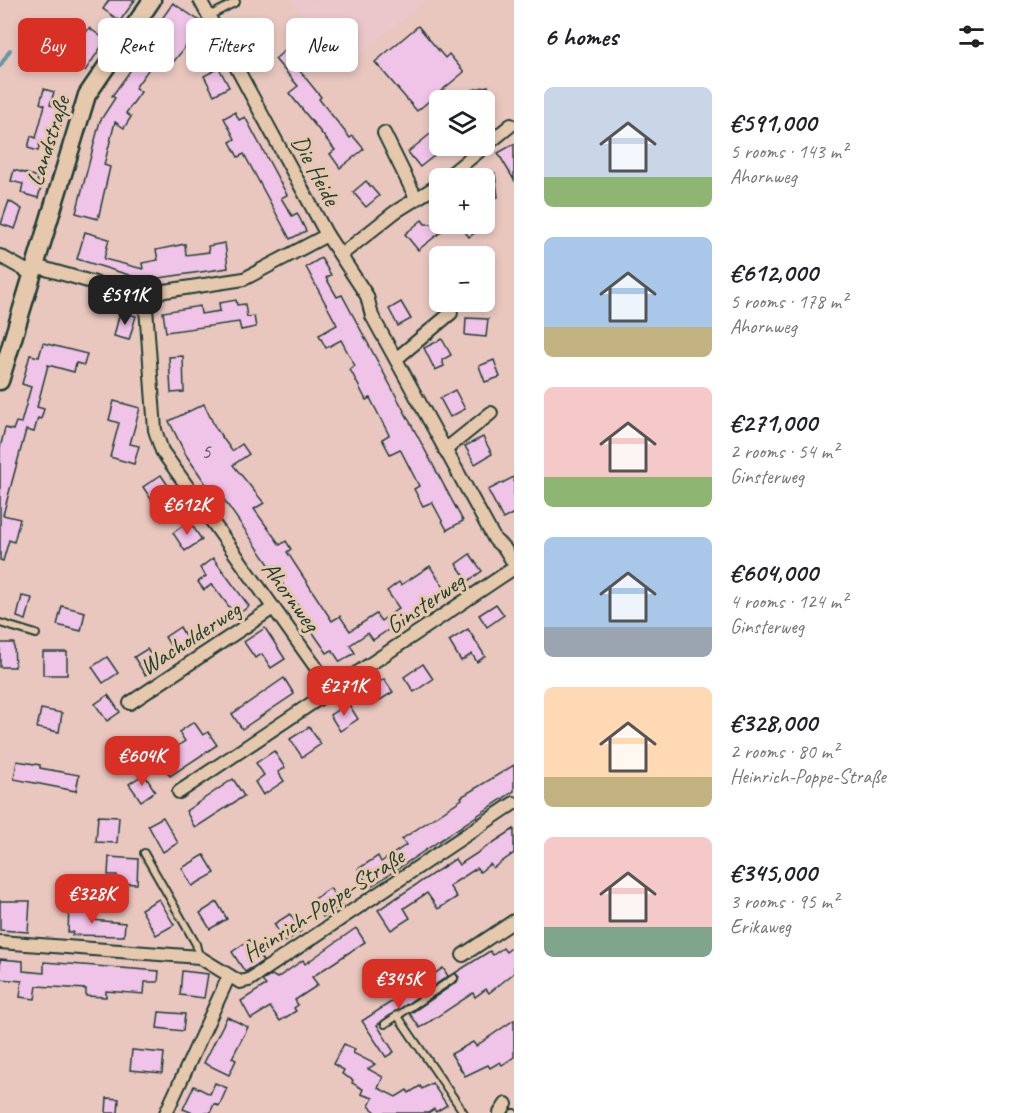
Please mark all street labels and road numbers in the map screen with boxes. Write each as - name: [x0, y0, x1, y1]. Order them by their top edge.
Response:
- street label: Landstraße: [19, 90, 77, 190]
- street label: Die Heide: [285, 130, 348, 212]
- street label: Ahornweg: [255, 555, 328, 639]
- street label: Ginsterweg: [380, 565, 471, 640]
- street label: Wacholderweg: [134, 593, 247, 682]
- street label: Heinrich-Poppe-Straße: [236, 840, 411, 968]

